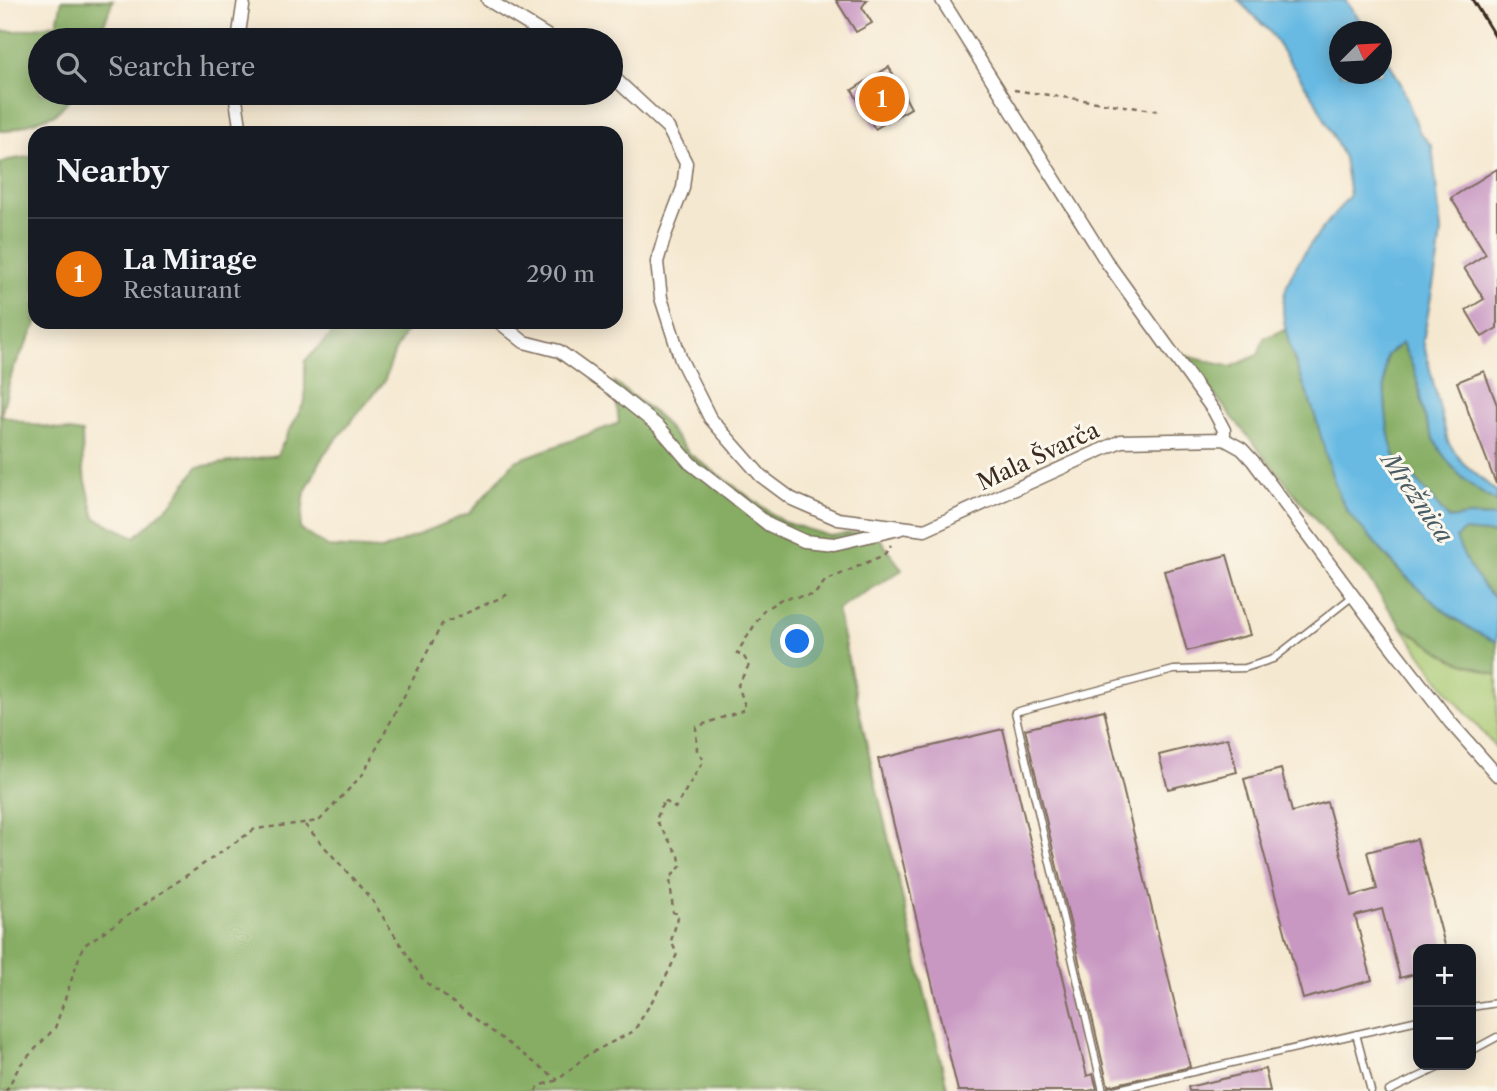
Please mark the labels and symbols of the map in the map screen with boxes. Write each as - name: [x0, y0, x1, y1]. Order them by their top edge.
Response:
- north arrow: [1329, 21, 1392, 84]
- pin: 1: [859, 73, 905, 125]
- street label: Mala Švarča: [973, 415, 1104, 496]
- water label: Mrežnica: [1374, 444, 1459, 549]
- your location: [780, 624, 814, 658]

